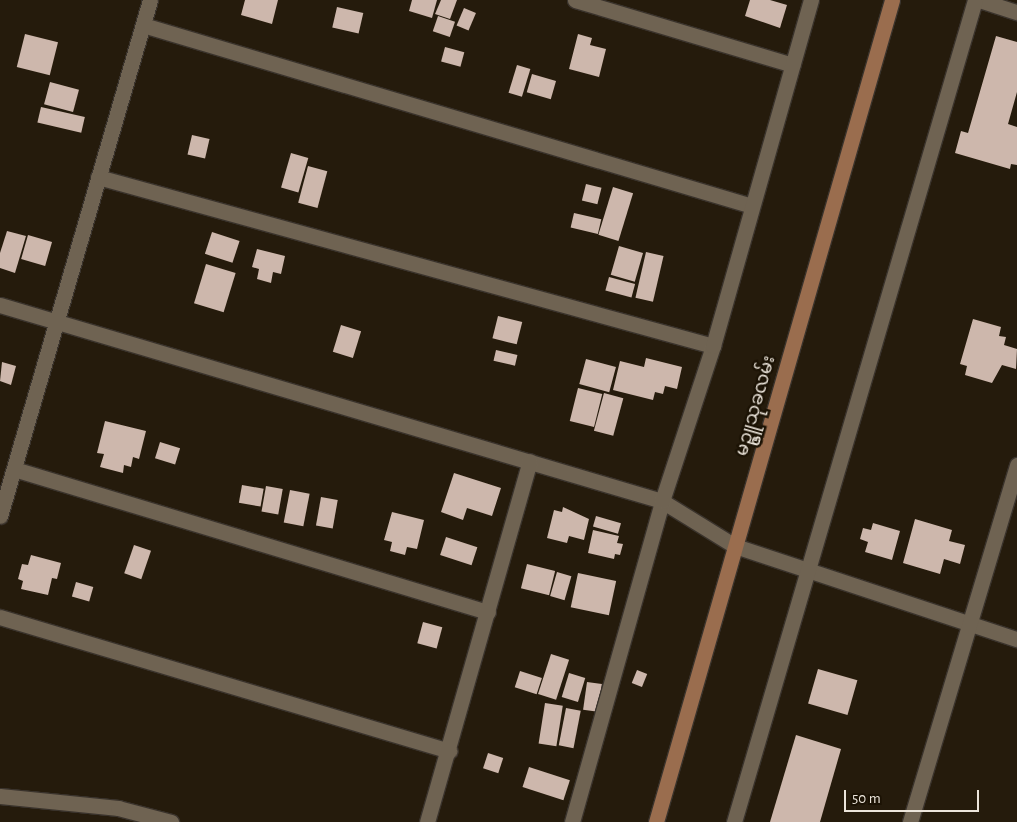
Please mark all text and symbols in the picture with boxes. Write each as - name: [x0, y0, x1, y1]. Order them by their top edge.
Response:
- street label: မဥ္ဇူသုခလမ်း: [731, 353, 781, 459]
- scale bar: [847, 780, 982, 812]
- text: 50 m: [852, 791, 881, 806]

